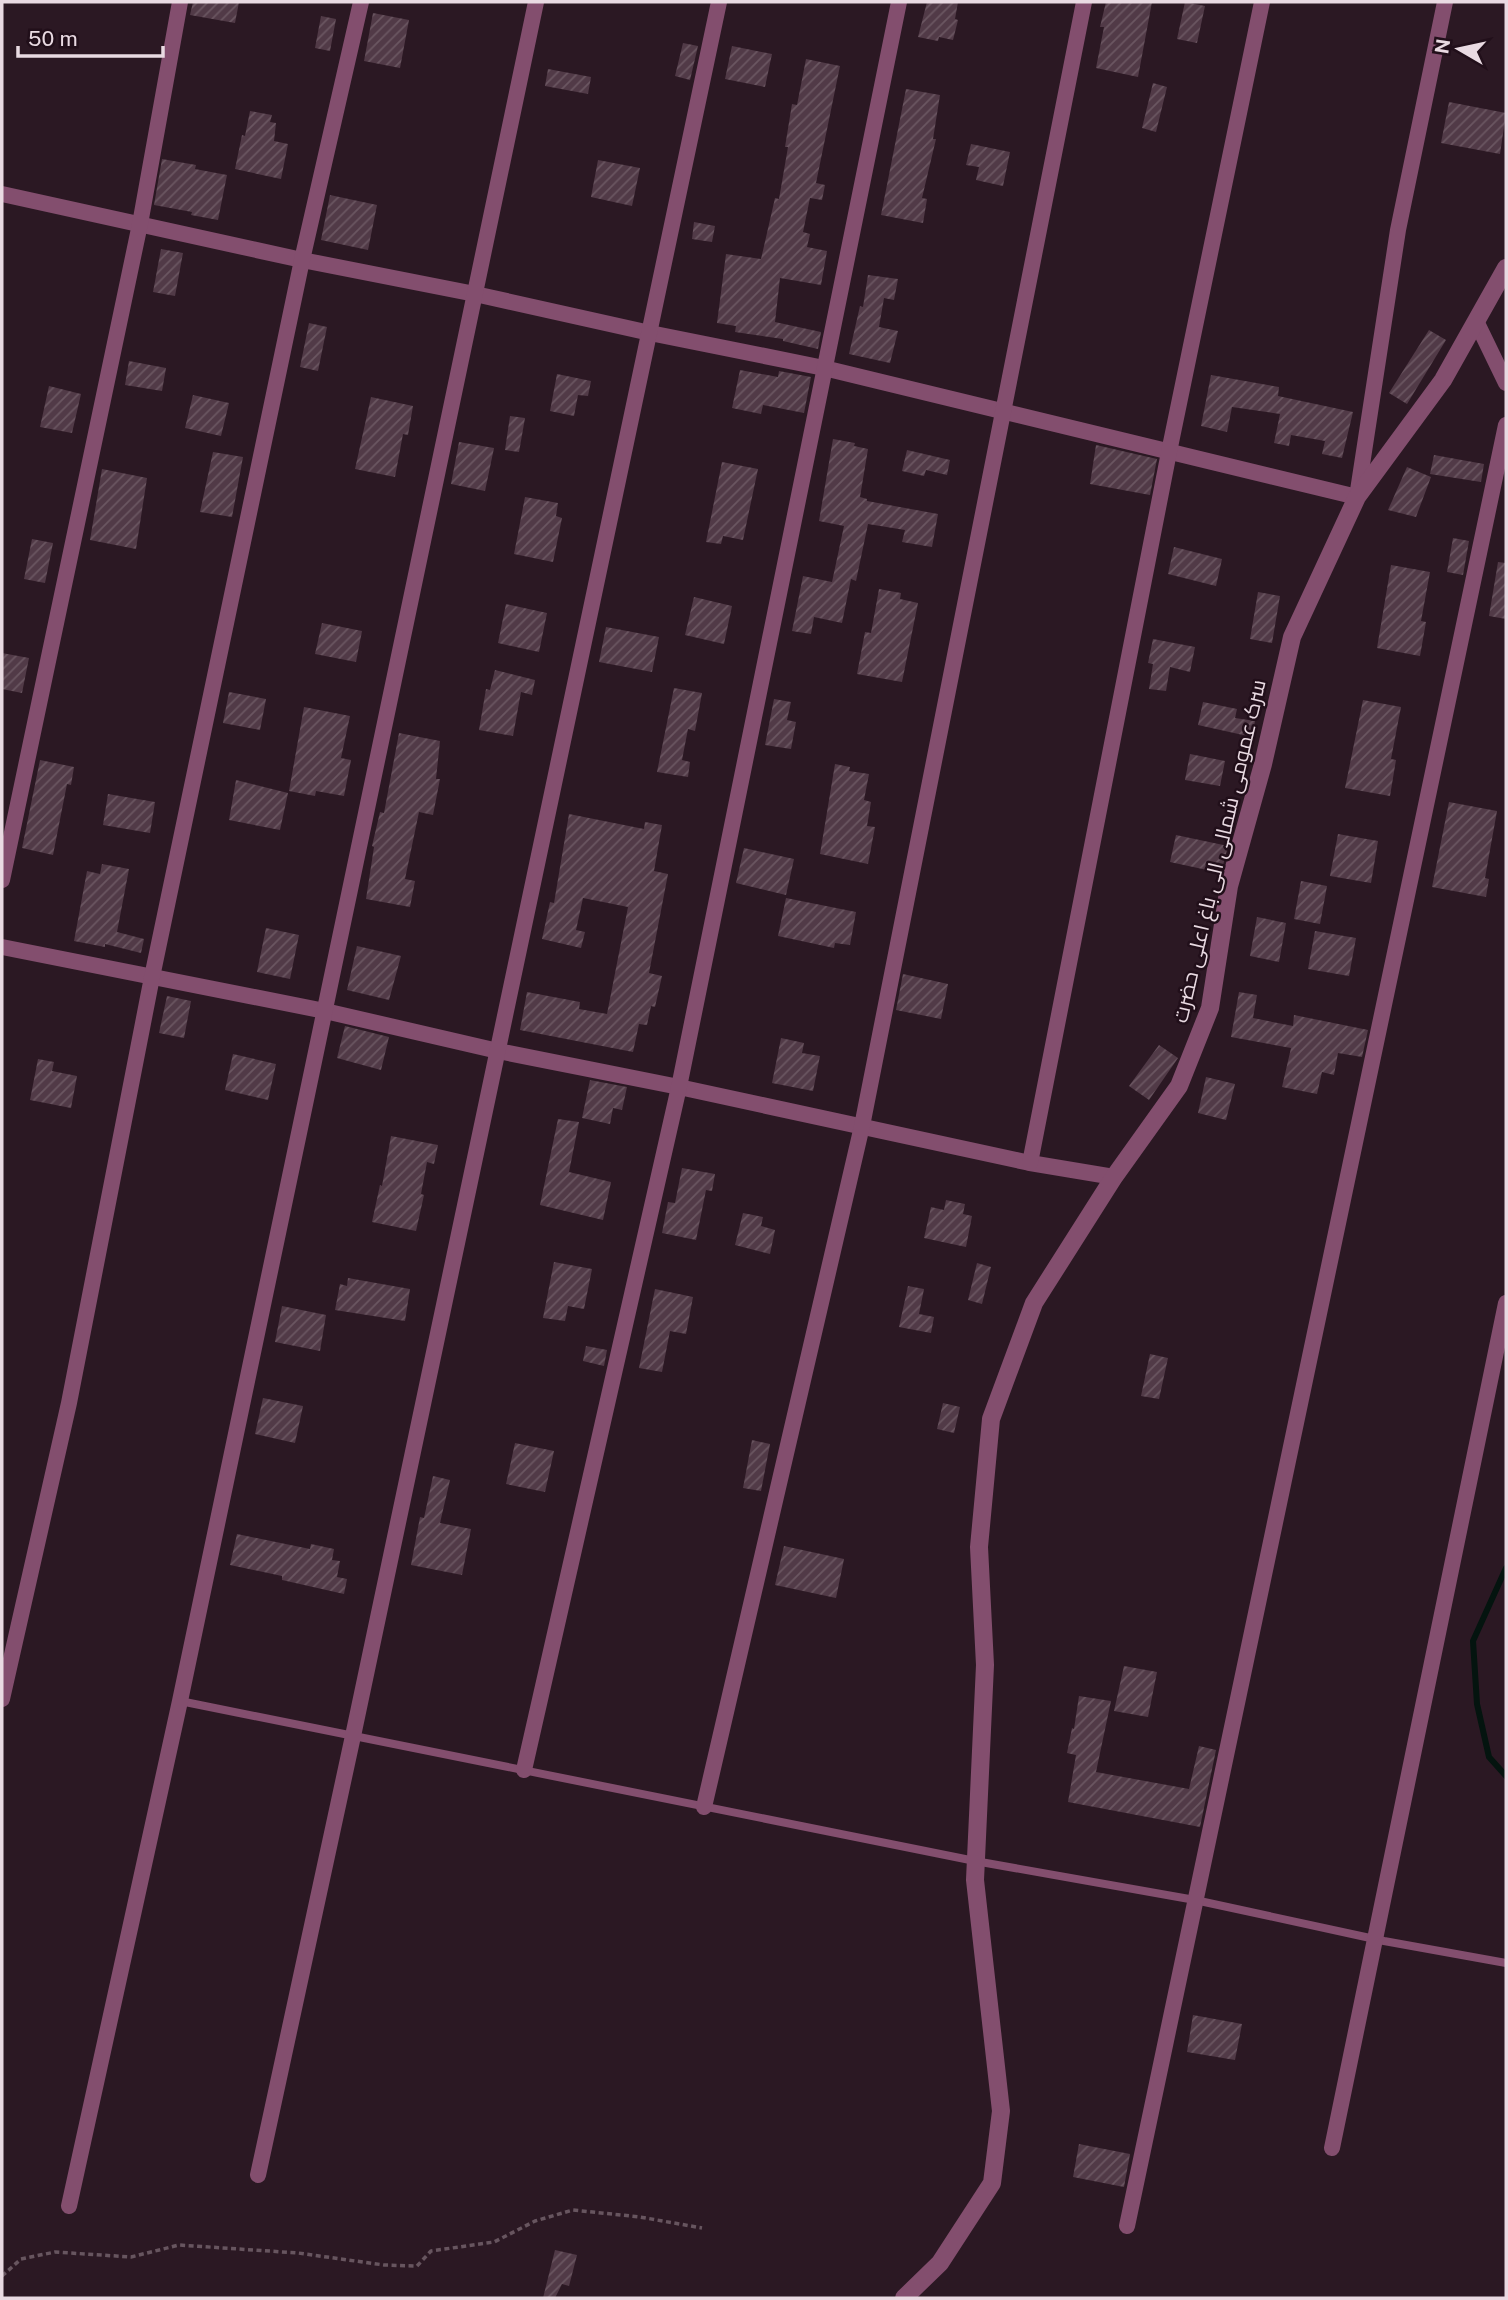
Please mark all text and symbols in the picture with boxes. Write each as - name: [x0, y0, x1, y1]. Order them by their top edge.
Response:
- scale bar: [18, 14, 163, 58]
- north arrow: [1424, 14, 1494, 84]
- text: 50 m: [28, 26, 78, 51]
- text: N: [1430, 37, 1454, 55]
- street label: سرک عمومی شمالی الی باغ اعلی حضرت: [1167, 677, 1273, 1025]

